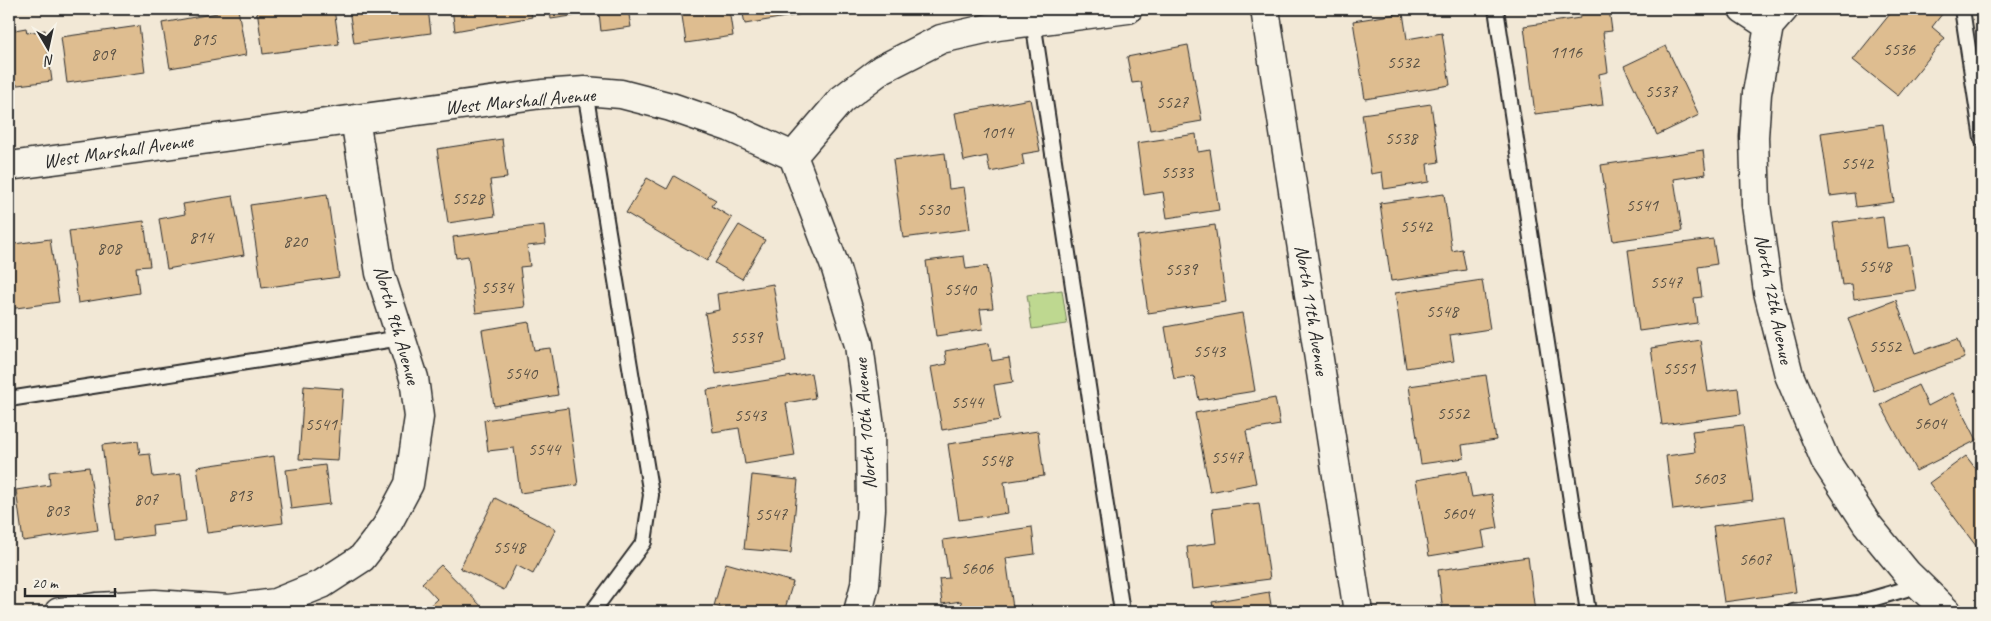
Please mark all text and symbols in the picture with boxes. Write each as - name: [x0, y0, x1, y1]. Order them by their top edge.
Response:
- north arrow: [22, 22, 72, 72]
- house number: 815: [192, 28, 217, 50]
- house number: 5536: [1883, 38, 1916, 60]
- house number: 1116: [1550, 41, 1583, 63]
- house number: 809: [91, 43, 117, 65]
- text: N: [42, 51, 56, 70]
- house number: 5532: [1387, 51, 1421, 73]
- house number: 5537: [1645, 80, 1678, 102]
- street label: West Marshall Avenue: [444, 82, 598, 120]
- house number: 5527: [1156, 91, 1189, 113]
- house number: 1014: [981, 121, 1015, 143]
- house number: 5538: [1385, 127, 1419, 149]
- street label: West Marshall Avenue: [42, 128, 196, 174]
- house number: 5542: [1841, 152, 1875, 174]
- house number: 5533: [1161, 161, 1195, 183]
- house number: 5528: [452, 187, 486, 209]
- house number: 5541: [1626, 194, 1659, 216]
- house number: 5530: [917, 198, 951, 220]
- house number: 5542: [1400, 215, 1434, 237]
- house number: 814: [189, 226, 215, 248]
- house number: 820: [283, 230, 309, 252]
- street label: North 12th Avenue: [1749, 232, 1799, 367]
- house number: 808: [97, 237, 123, 259]
- street label: North 11th Avenue: [1289, 243, 1335, 378]
- house number: 5548: [1859, 255, 1893, 277]
- house number: 5539: [1165, 258, 1199, 280]
- street label: North 9th Avenue: [368, 263, 426, 389]
- house number: 5547: [1650, 271, 1683, 293]
- house number: 5534: [481, 276, 515, 298]
- house number: 5540: [944, 278, 978, 300]
- house number: 5548: [1426, 300, 1460, 322]
- house number: 5539: [730, 326, 764, 348]
- house number: 5552: [1869, 335, 1903, 357]
- house number: 5543: [1193, 340, 1227, 362]
- street label: North 10th Avenue: [848, 356, 882, 490]
- house number: 5551: [1663, 357, 1696, 379]
- house number: 5540: [505, 362, 539, 384]
- house number: 5544: [951, 391, 985, 413]
- house number: 5552: [1437, 402, 1471, 424]
- house number: 5543: [734, 404, 768, 426]
- house number: 5604: [1914, 412, 1948, 434]
- house number: 5541: [305, 413, 338, 435]
- house number: 5544: [528, 438, 562, 460]
- house number: 5547: [1211, 446, 1244, 468]
- house number: 5548: [980, 449, 1014, 471]
- house number: 5603: [1693, 467, 1727, 489]
- house number: 813: [228, 484, 254, 506]
- house number: 807: [134, 488, 159, 510]
- house number: 803: [45, 499, 71, 521]
- house number: 5604: [1442, 502, 1476, 524]
- house number: 5547: [755, 503, 788, 525]
- house number: 5548: [493, 536, 527, 558]
- house number: 5607: [1739, 548, 1772, 570]
- house number: 5606: [961, 557, 994, 579]
- scale bar: [25, 566, 115, 598]
- text: 20 m: [32, 574, 59, 593]

